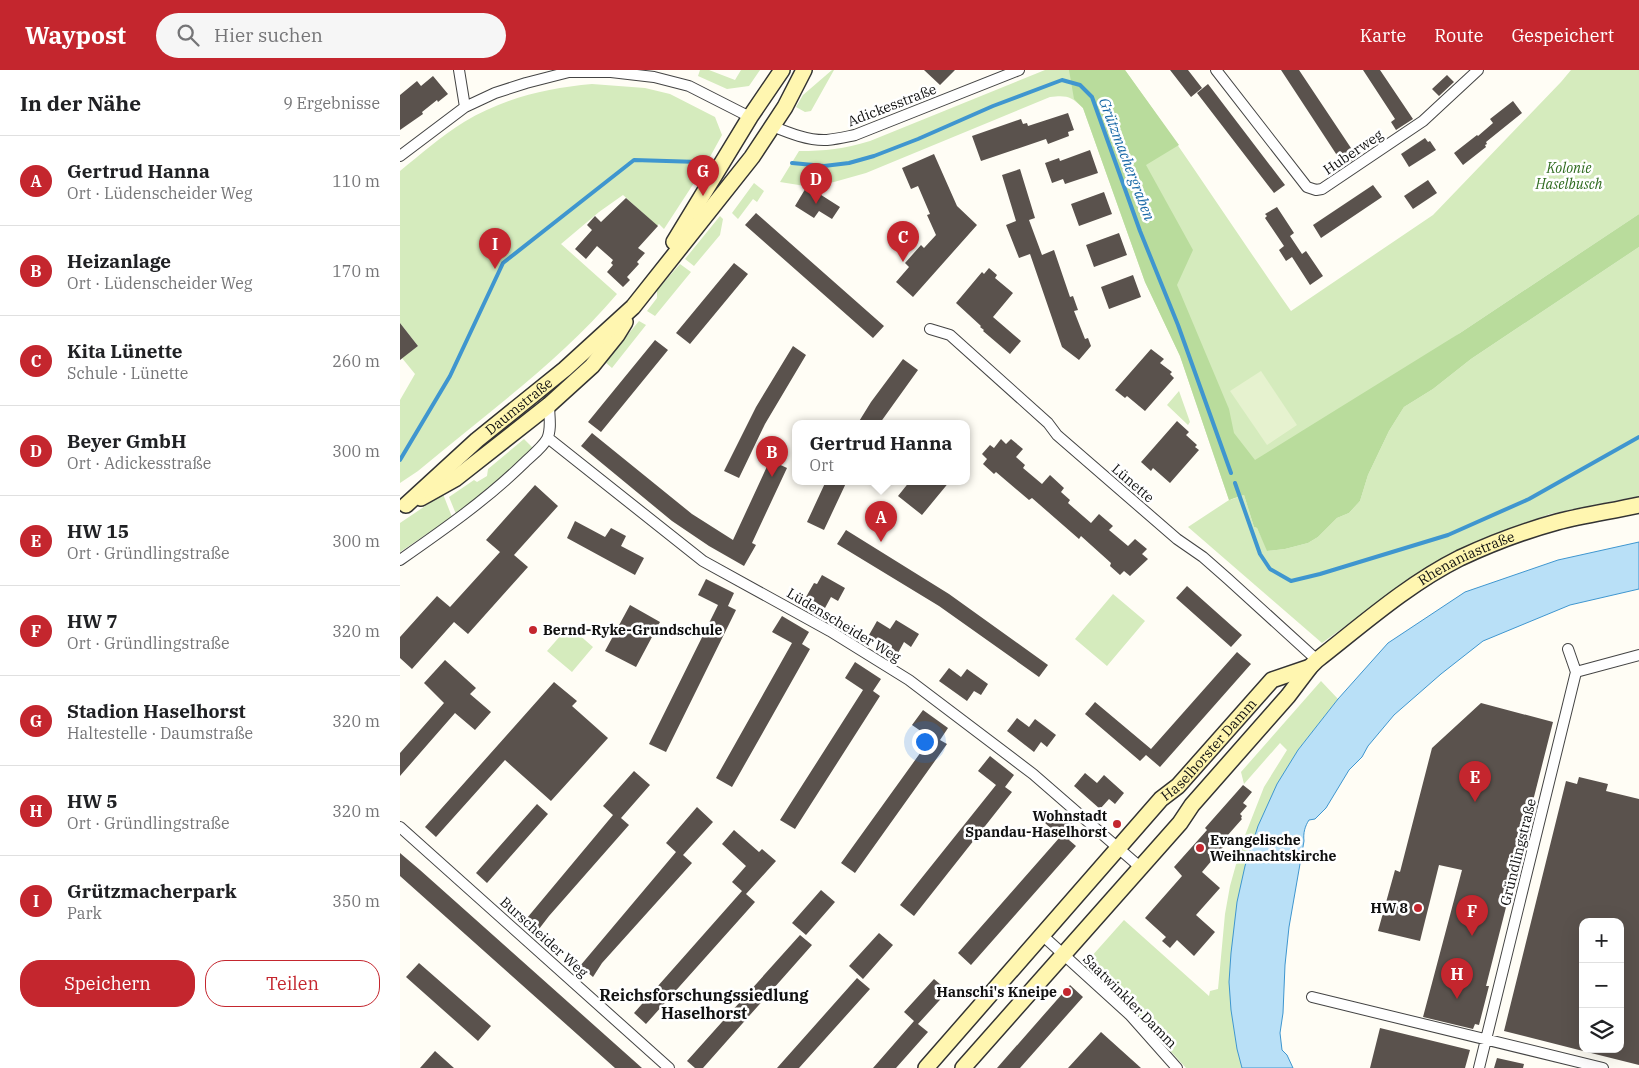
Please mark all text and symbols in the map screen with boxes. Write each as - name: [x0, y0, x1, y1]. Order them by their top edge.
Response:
- search box: [156, 13, 506, 58]
- text: Waypost: [25, 19, 126, 51]
- icon: search: [174, 21, 202, 49]
- text: Hier suchen: [214, 23, 323, 47]
- text: Karte: [1360, 24, 1406, 47]
- text: Route: [1434, 24, 1483, 47]
- text: Gespeichert: [1511, 24, 1614, 47]
- street label: Adickesstraße: [845, 80, 939, 130]
- text: In der Nähe: [20, 89, 141, 117]
- text: 9 Ergebnisse: [283, 93, 380, 113]
- water label: Grützmachergraben: [1095, 95, 1159, 224]
- street label: Huberweg: [1320, 125, 1387, 179]
- pin: G: [687, 155, 719, 196]
- text: Gertrud Hanna: [67, 159, 210, 183]
- park label: Kolonie Haselbusch: [1534, 159, 1603, 193]
- pin: D: [800, 163, 832, 204]
- text: A: [30, 171, 42, 191]
- text: 110 m: [332, 171, 380, 191]
- text: Ort · Lüdenscheider Weg: [67, 183, 253, 203]
- pin: C: [887, 221, 919, 262]
- pin: I: [479, 228, 511, 269]
- text: Heizanlage: [67, 249, 171, 273]
- text: B: [30, 261, 42, 281]
- text: 170 m: [332, 261, 380, 281]
- text: Ort · Lüdenscheider Weg: [67, 273, 253, 293]
- text: Kita Lünette: [67, 339, 183, 363]
- text: C: [31, 351, 41, 371]
- text: 260 m: [332, 351, 380, 371]
- text: Schule · Lünette: [67, 363, 188, 383]
- street label: Daumstraße: [481, 374, 556, 439]
- popup: [792, 420, 970, 485]
- text: Beyer GmbH: [67, 429, 186, 453]
- text: Gertrud Hanna: [810, 431, 952, 455]
- pin: B: [756, 436, 788, 477]
- text: D: [30, 441, 42, 461]
- text: 300 m: [332, 441, 380, 461]
- text: Ort · Adickesstraße: [67, 453, 211, 473]
- text: Ort: [810, 455, 834, 475]
- street label: Lünette: [1108, 460, 1158, 506]
- pin: A: [865, 501, 897, 542]
- text: HW 15: [67, 519, 129, 543]
- street label: Rhenaniastraße: [1414, 527, 1517, 589]
- text: E: [31, 531, 41, 551]
- text: 300 m: [332, 531, 380, 551]
- text: Ort · Gründlingstraße: [67, 543, 230, 563]
- street label: Lüdenscheider Weg: [784, 584, 905, 666]
- text: HW 7: [67, 609, 118, 633]
- text: F: [31, 621, 41, 641]
- text: 320 m: [332, 621, 380, 641]
- place label: Bernd-Ryke-Grundschule: [543, 621, 722, 639]
- marker: Bernd-Ryke-Grundschule: [527, 624, 539, 636]
- text: Ort · Gründlingstraße: [67, 633, 230, 653]
- street label: Haselhorster Damm: [1157, 695, 1260, 805]
- text: Stadion Haselhorst: [67, 699, 246, 723]
- text: G: [30, 711, 42, 731]
- text: 320 m: [332, 711, 380, 731]
- text: Haltestelle · Daumstraße: [67, 723, 253, 743]
- your location: [912, 729, 938, 755]
- pin: E: [1459, 761, 1491, 802]
- text: HW 5: [67, 789, 118, 813]
- street label: Gründlingstraße: [1496, 797, 1540, 907]
- text: H: [30, 801, 43, 821]
- text: 320 m: [332, 801, 380, 821]
- place label: Wohnstadt Spandau-Haselhorst: [965, 807, 1107, 841]
- text: Ort · Gründlingstraße: [67, 813, 230, 833]
- marker: Wohnstadt Spandau-Haselhorst: [1111, 818, 1123, 830]
- place label: Evangelische Weihnachtskirche: [1210, 831, 1337, 865]
- marker: Evangelische Weihnachtskirche: [1194, 842, 1206, 854]
- text: Grützmacherpark: [67, 879, 237, 903]
- text: I: [33, 891, 39, 911]
- text: 350 m: [332, 891, 380, 911]
- street label: Burscheider Weg: [496, 893, 592, 982]
- pin: F: [1456, 895, 1488, 936]
- place label: HW 8: [1371, 899, 1408, 917]
- marker: HW 8: [1412, 902, 1424, 914]
- text: Park: [67, 903, 102, 923]
- map controls: [1579, 918, 1624, 1053]
- button: +: [1579, 918, 1624, 963]
- street label: Saatwinkler Damm: [1079, 950, 1181, 1052]
- pin: H: [1441, 958, 1473, 999]
- button: Speichern: [20, 960, 195, 1007]
- button: Teilen: [205, 960, 380, 1007]
- button: −: [1579, 963, 1624, 1008]
- place label: Hanschi's Kneipe: [937, 983, 1057, 1001]
- district label: Reichsforschungssiedlung Haselhorst: [599, 985, 809, 1023]
- marker: Hanschi's Kneipe: [1061, 986, 1073, 998]
- button: layers: [1579, 1008, 1624, 1053]

